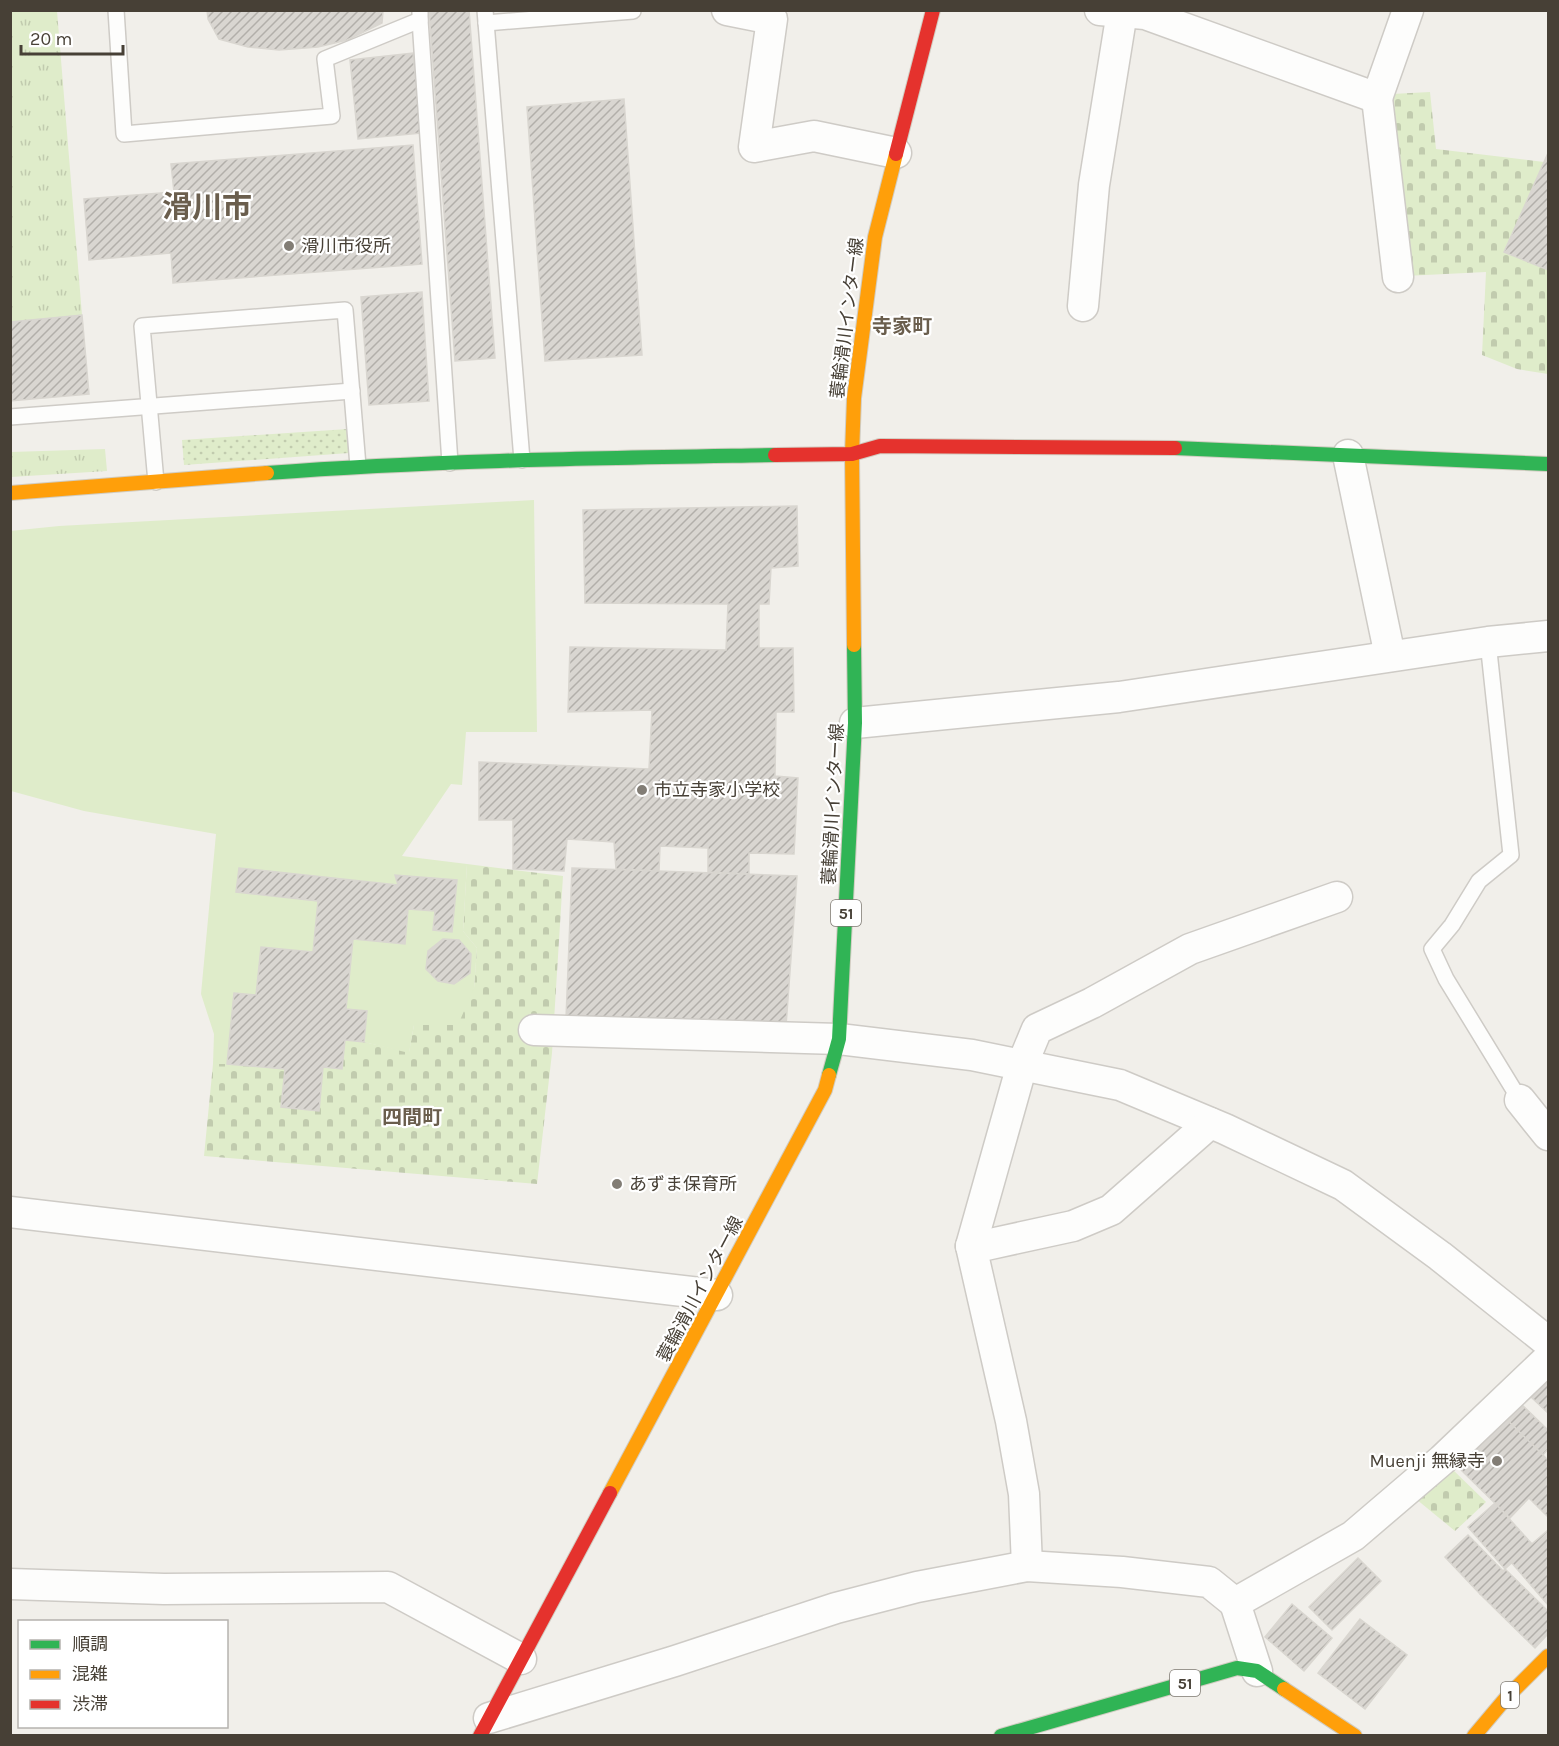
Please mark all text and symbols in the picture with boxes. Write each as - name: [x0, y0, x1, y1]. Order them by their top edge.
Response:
- scale bar: [21, 18, 123, 56]
- text: 20 m: [30, 28, 72, 50]
- district label: 滑川市: [162, 189, 252, 225]
- place label: 滑川市役所: [301, 235, 391, 257]
- street label: 蓑輪滑川インター線: [826, 236, 868, 400]
- marker: 滑川市役所: [282, 239, 296, 253]
- district label: 寺家町: [872, 315, 932, 338]
- street label: 蓑輪滑川インター線: [818, 723, 848, 885]
- place label: 市立寺家小学校: [654, 779, 780, 801]
- marker: 市立寺家小学校: [635, 783, 649, 797]
- road number: 51: [831, 900, 861, 926]
- district label: 四間町: [382, 1106, 442, 1129]
- place label: あずま保育所: [629, 1173, 737, 1195]
- marker: あずま保育所: [610, 1177, 624, 1191]
- street label: 蓑輪滑川インター線: [652, 1212, 748, 1366]
- place label: Muenji 無縁寺: [1369, 1450, 1485, 1472]
- marker: Muenji 無縁寺: [1490, 1454, 1504, 1468]
- legend: [18, 1620, 228, 1728]
- text: 順調: [72, 1633, 108, 1655]
- text: 混雑: [72, 1663, 108, 1685]
- road number: 51: [1170, 1670, 1200, 1696]
- road number: 1: [1501, 1682, 1519, 1708]
- text: 渋滞: [72, 1693, 108, 1715]

